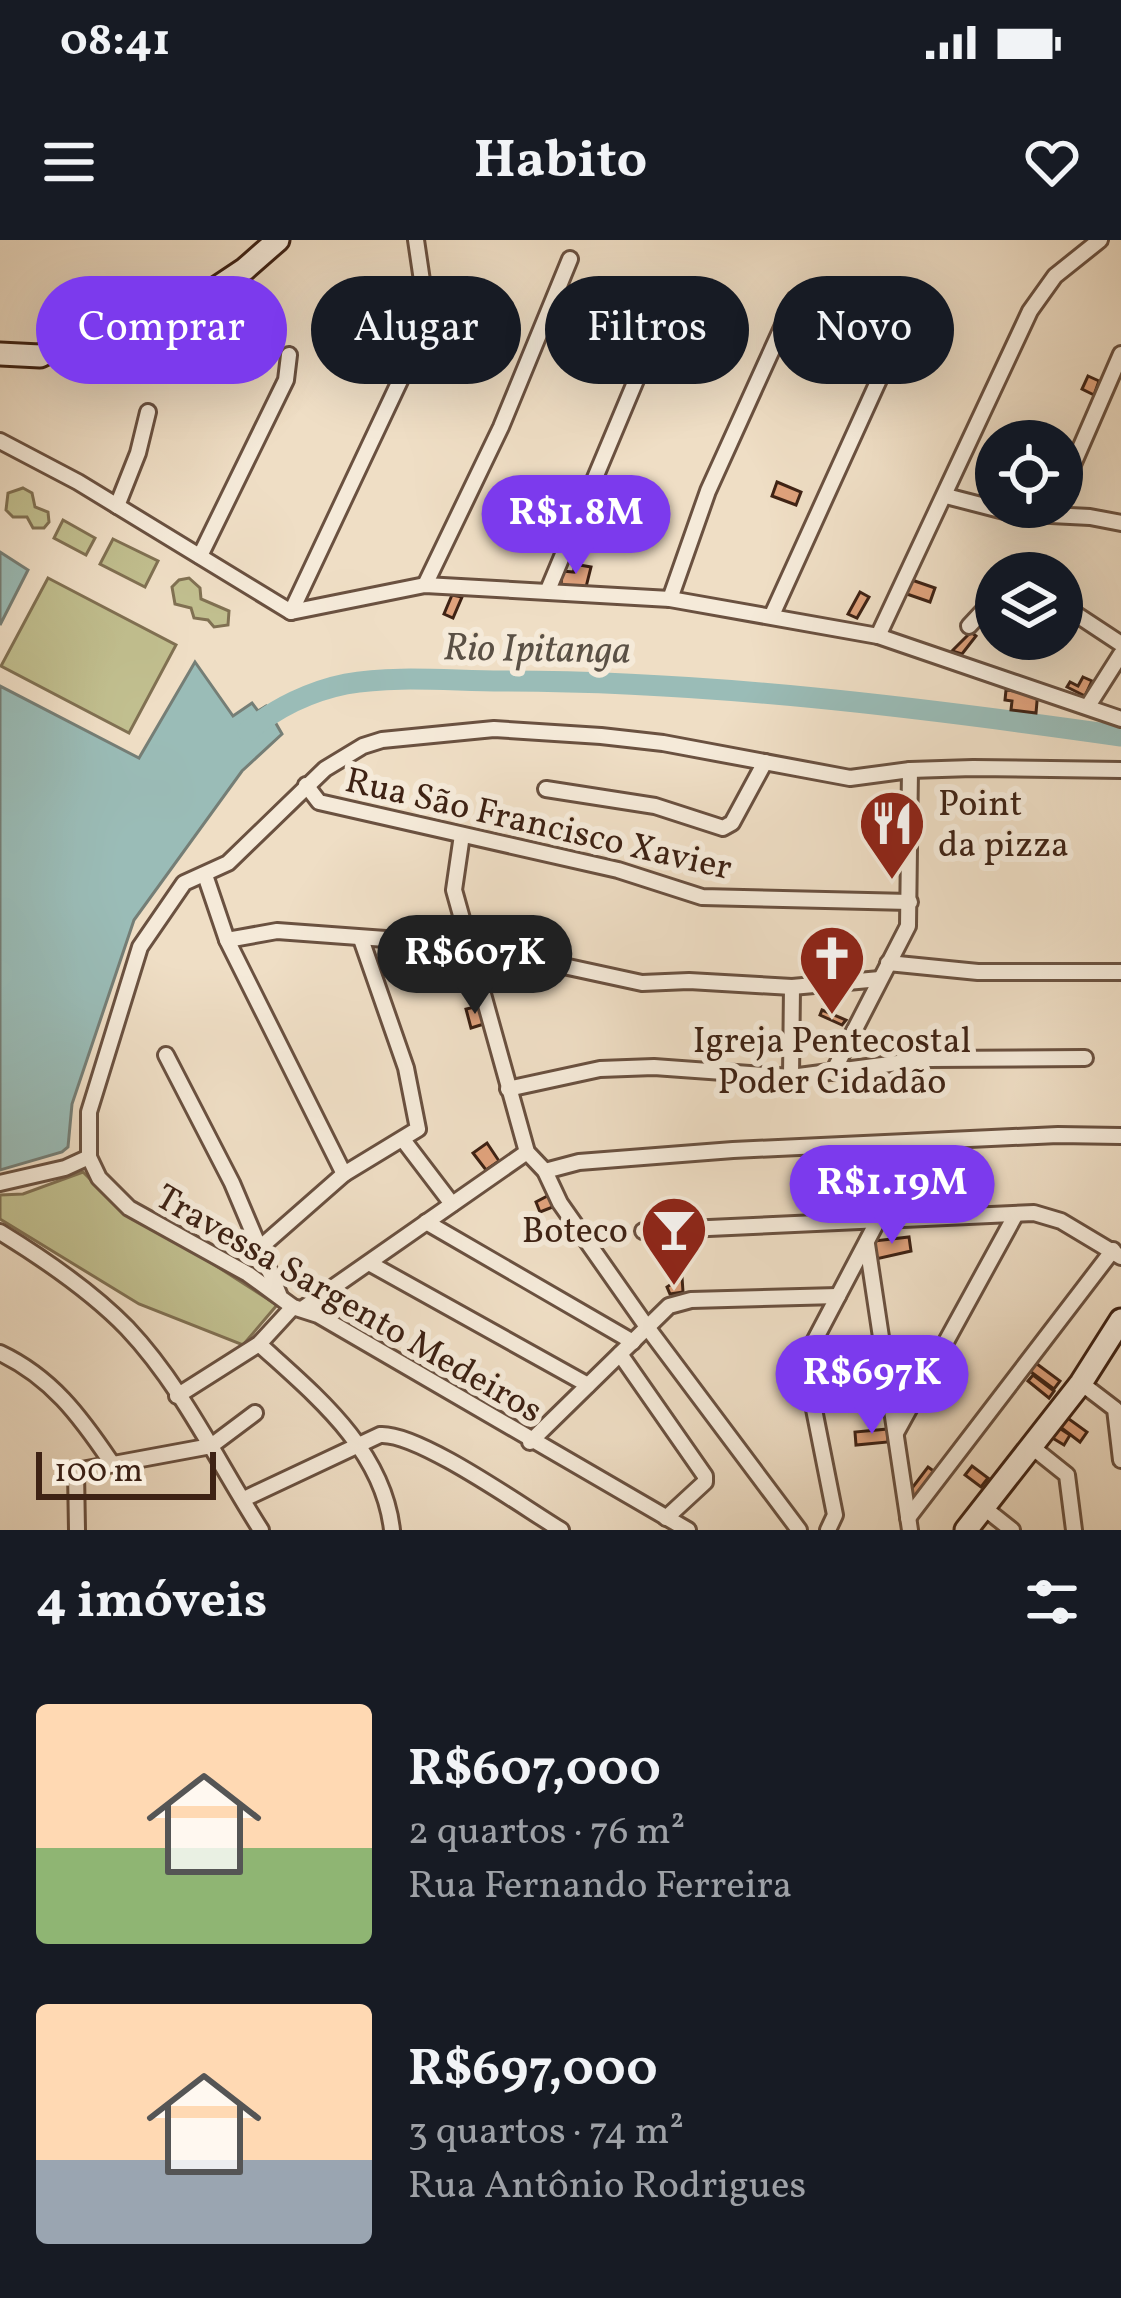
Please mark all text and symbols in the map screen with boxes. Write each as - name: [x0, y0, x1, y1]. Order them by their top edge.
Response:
- text: 08:41: [60, 11, 170, 74]
- text: Habito: [474, 125, 647, 200]
- icon: menu: [36, 129, 102, 195]
- icon: heart: [1019, 129, 1085, 195]
- chip: Comprar: [36, 276, 287, 384]
- chip: Alugar: [311, 276, 521, 384]
- chip: Filtros: [545, 276, 749, 384]
- chip: Novo: [773, 276, 954, 384]
- map controls: [975, 420, 1083, 660]
- button: locate: [975, 420, 1083, 528]
- pin: R$1.8M: [478, 475, 674, 577]
- text: R$1.8M: [509, 487, 643, 541]
- button: layers: [975, 552, 1083, 660]
- water label: Rio Ipitanga: [443, 622, 631, 680]
- street label: Rua São Francisco Xavier: [340, 757, 736, 895]
- place label: Point da pizza: [938, 781, 1069, 872]
- restaurant icon: Point da pizza: [857, 788, 927, 882]
- pin: R$607K: [377, 915, 573, 1017]
- church icon: Igreja Pentecostal Poder Cidadão: [797, 923, 867, 1017]
- text: R$607K: [404, 927, 546, 981]
- place label: Igreja Pentecostal Poder Cidadão: [693, 1018, 971, 1109]
- pin: R$1.19M: [781, 1145, 1003, 1247]
- text: R$1.19M: [817, 1157, 967, 1211]
- street label: Travessa Sargento Medeiros: [145, 1174, 551, 1437]
- bar icon: Boteco: [639, 1194, 709, 1288]
- place label: Boteco: [522, 1208, 628, 1258]
- pin: R$697K: [774, 1335, 970, 1437]
- text: R$697K: [803, 1347, 941, 1401]
- scale bar: [36, 1446, 216, 1499]
- text: 100 m: [54, 1450, 143, 1496]
- text: 4 imóveis: [36, 1567, 267, 1638]
- icon: filters: [1019, 1569, 1085, 1635]
- text: R$607,000: [408, 1735, 661, 1806]
- icon: home: [132, 1752, 276, 1896]
- text: 2 quartos · 76 m²: [408, 1806, 685, 1860]
- text: Rua Fernando Ferreira: [408, 1860, 792, 1914]
- text: R$697,000: [408, 2035, 658, 2106]
- icon: home: [132, 2052, 276, 2196]
- text: 3 quartos · 74 m²: [408, 2106, 684, 2160]
- text: Rua Antônio Rodrigues: [408, 2160, 806, 2214]

